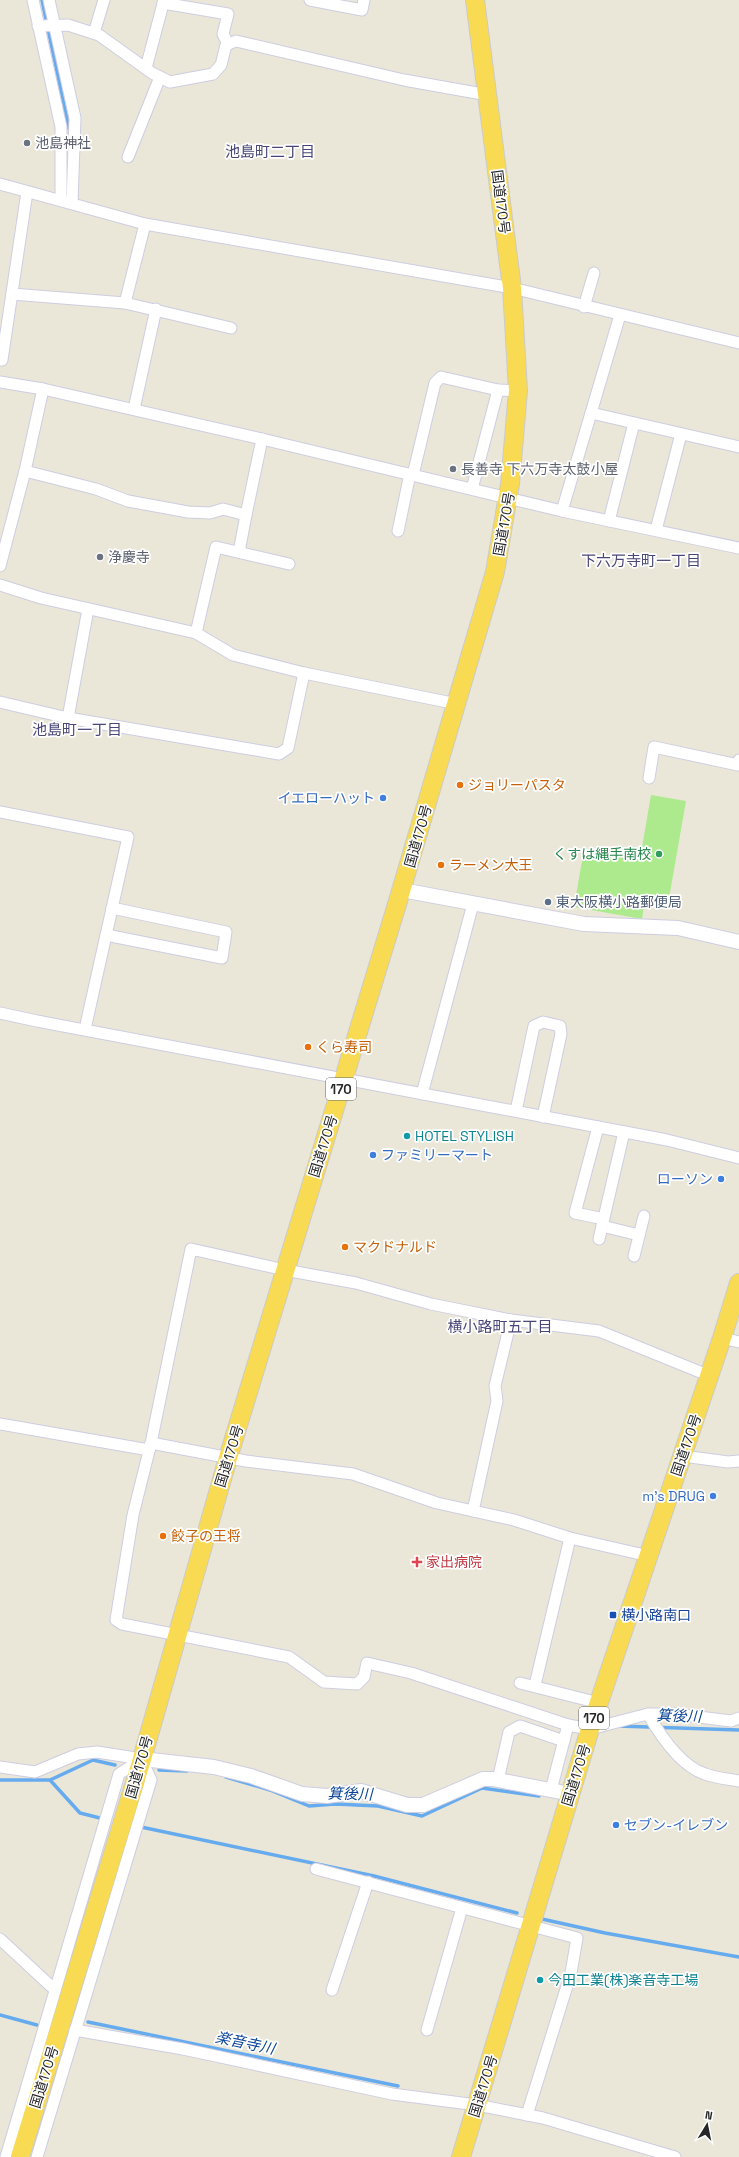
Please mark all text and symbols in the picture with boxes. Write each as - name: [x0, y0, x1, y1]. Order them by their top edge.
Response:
- place label: 池島神社: [35, 134, 91, 152]
- marker: 池島神社: [22, 138, 32, 148]
- district label: 池島町二丁目: [225, 142, 315, 161]
- street label: 国道170号: [488, 169, 514, 235]
- place label: 長善寺 下六万寺太鼓小屋: [461, 460, 619, 478]
- marker: 長善寺 下六万寺太鼓小屋: [448, 464, 458, 474]
- street label: 国道170号: [490, 491, 518, 557]
- place label: 浄慶寺: [108, 548, 150, 566]
- district label: 下六万寺町一丁目: [581, 551, 701, 570]
- marker: 浄慶寺: [95, 552, 105, 562]
- district label: 池島町一丁目: [32, 720, 122, 739]
- place label: ジョリーパスタ: [468, 776, 566, 794]
- marker: ジョリーパスタ: [455, 780, 465, 790]
- place label: イエローハット: [277, 789, 375, 807]
- marker: イエローハット: [378, 793, 388, 803]
- street label: 国道170号: [400, 802, 436, 870]
- place label: くすは縄手南校: [553, 845, 651, 863]
- marker: くすは縄手南校: [654, 849, 664, 859]
- place label: ラーメン大王: [449, 856, 532, 874]
- marker: ラーメン大王: [436, 860, 446, 870]
- place label: 東大阪横小路郵便局: [556, 893, 682, 911]
- marker: 東大阪横小路郵便局: [543, 897, 553, 907]
- place label: くら寿司: [316, 1038, 372, 1056]
- marker: くら寿司: [303, 1042, 313, 1052]
- road number: 170: [326, 1078, 356, 1100]
- street label: 国道170号: [305, 1112, 341, 1180]
- place label: HOTEL STYLISH: [415, 1127, 514, 1145]
- marker: HOTEL STYLISH: [402, 1131, 412, 1141]
- place label: ファミリーマート: [381, 1146, 493, 1164]
- marker: ファミリーマート: [368, 1150, 378, 1160]
- place label: ローソン: [657, 1170, 713, 1188]
- marker: ローソン: [716, 1174, 726, 1184]
- place label: マクドナルド: [353, 1238, 437, 1256]
- marker: マクドナルド: [340, 1242, 350, 1252]
- district label: 横小路町五丁目: [447, 1317, 553, 1336]
- street label: 国道170号: [667, 1412, 705, 1478]
- street label: 国道170号: [211, 1422, 247, 1490]
- place label: m's DRUG: [642, 1487, 705, 1505]
- marker: m's DRUG: [708, 1491, 718, 1501]
- place label: 餃子の王将: [171, 1527, 241, 1545]
- marker: 餃子の王将: [158, 1531, 168, 1541]
- place label: 家出病院: [426, 1553, 482, 1571]
- marker: 家出病院: [411, 1556, 423, 1568]
- place label: 横小路南口: [621, 1606, 691, 1624]
- marker: 横小路南口: [608, 1610, 618, 1620]
- water label: 箕後川: [656, 1705, 704, 1726]
- road number: 170: [579, 1707, 609, 1729]
- street label: 国道170号: [121, 1733, 157, 1801]
- street label: 国道170号: [558, 1741, 594, 1809]
- water label: 箕後川: [327, 1784, 375, 1803]
- place label: セブン-イレブン: [624, 1816, 728, 1834]
- marker: セブン-イレブン: [611, 1820, 621, 1830]
- place label: 今田工業(株)楽音寺工場: [548, 1971, 699, 1989]
- marker: 今田工業(株)楽音寺工場: [535, 1975, 545, 1985]
- water label: 楽音寺川: [214, 2027, 278, 2058]
- street label: 国道170号: [26, 2043, 62, 2111]
- street label: 国道170号: [465, 2052, 501, 2120]
- north arrow: [687, 2105, 727, 2145]
- text: N: [704, 2108, 714, 2123]

